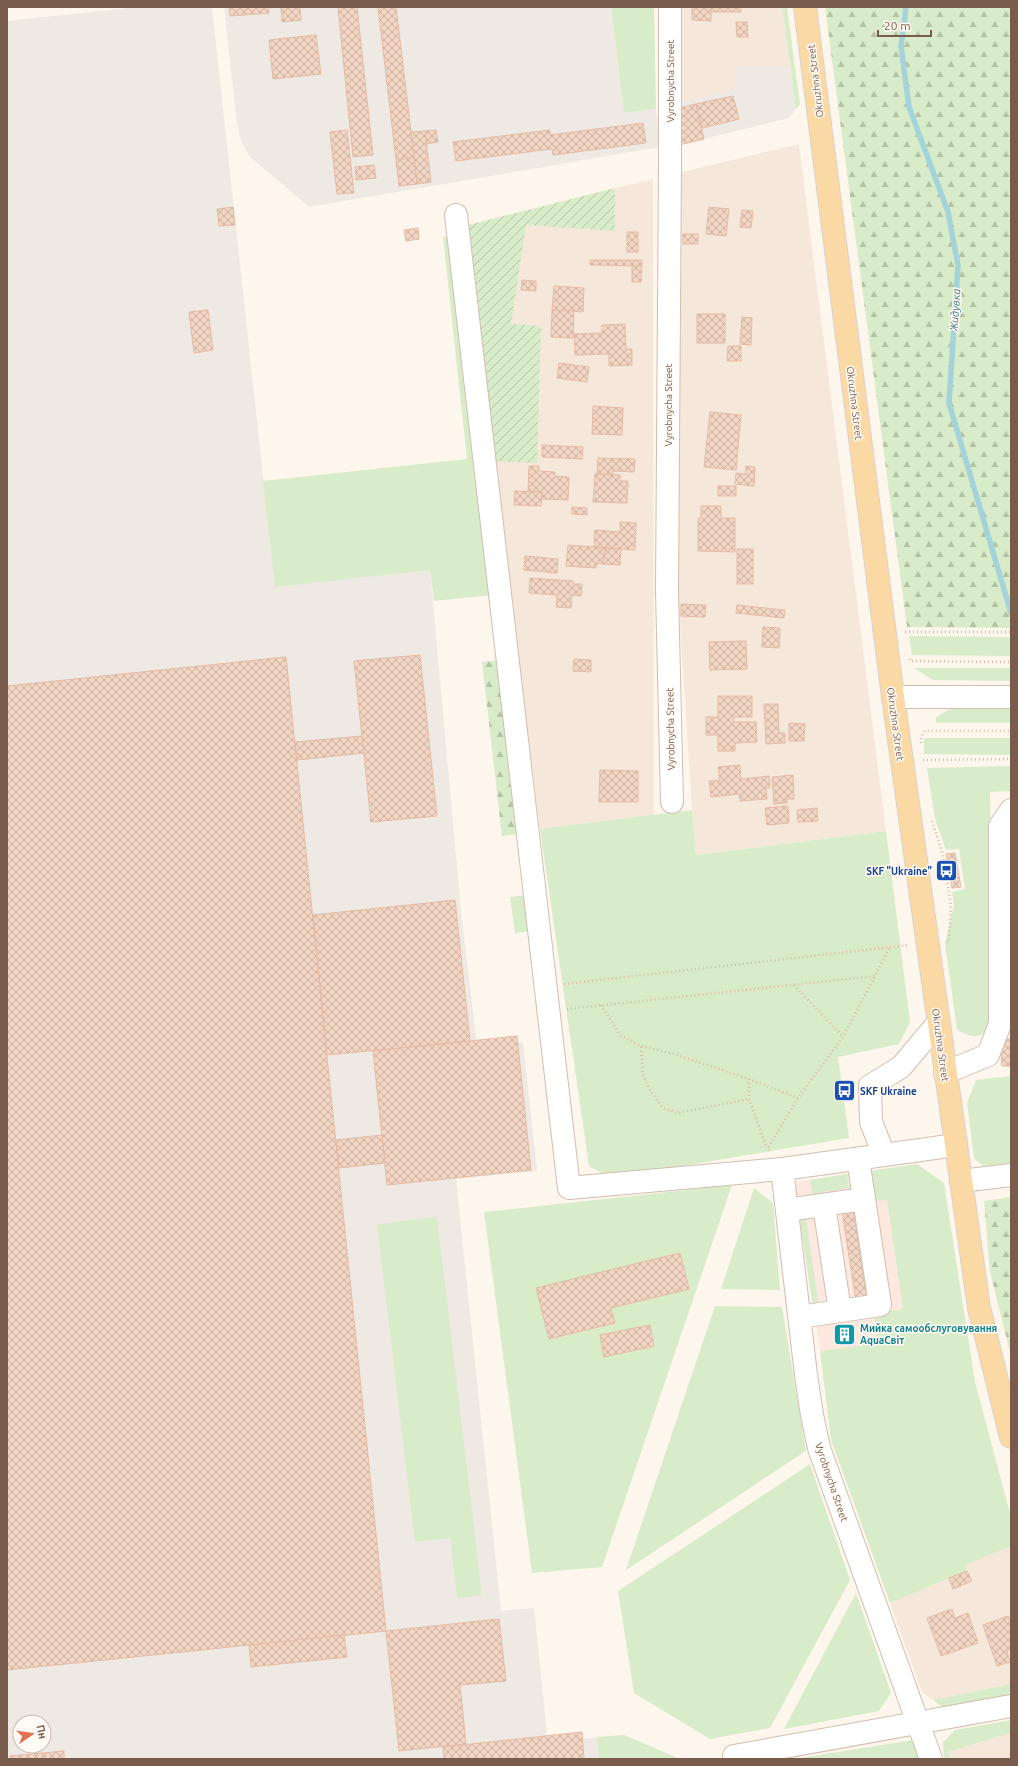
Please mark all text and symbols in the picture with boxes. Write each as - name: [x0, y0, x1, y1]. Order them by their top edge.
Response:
- scale bar: [878, 12, 931, 38]
- text: 20 m: [884, 19, 911, 32]
- street label: Vyrobnycha Street: [665, 40, 676, 122]
- street label: Okruzhna Street: [806, 44, 825, 118]
- water label: Жидувка: [947, 288, 962, 333]
- street label: Vyrobnycha Street: [663, 364, 674, 446]
- street label: Okruzhna Street: [845, 366, 864, 440]
- street label: Vyrobnycha Street: [664, 687, 677, 770]
- street label: Okruzhna Street: [885, 687, 906, 761]
- bus stop icon: SKF "Ukraine": [934, 858, 960, 884]
- place label: SKF "Ukraine": [866, 866, 932, 877]
- street label: Okruzhna Street: [930, 1008, 951, 1082]
- bus stop icon: SKF Ukraine: [831, 1078, 857, 1104]
- place label: SKF Ukraine: [860, 1086, 917, 1097]
- building icon: Мийка самообслуговування AquaСвіт: [832, 1321, 858, 1347]
- place label: Мийка самообслуговування AquaСвіт: [860, 1323, 997, 1346]
- street label: Vyrobnycha Street: [813, 1441, 850, 1523]
- north arrow: [12, 1714, 52, 1754]
- text: Пн: [34, 1723, 49, 1740]

